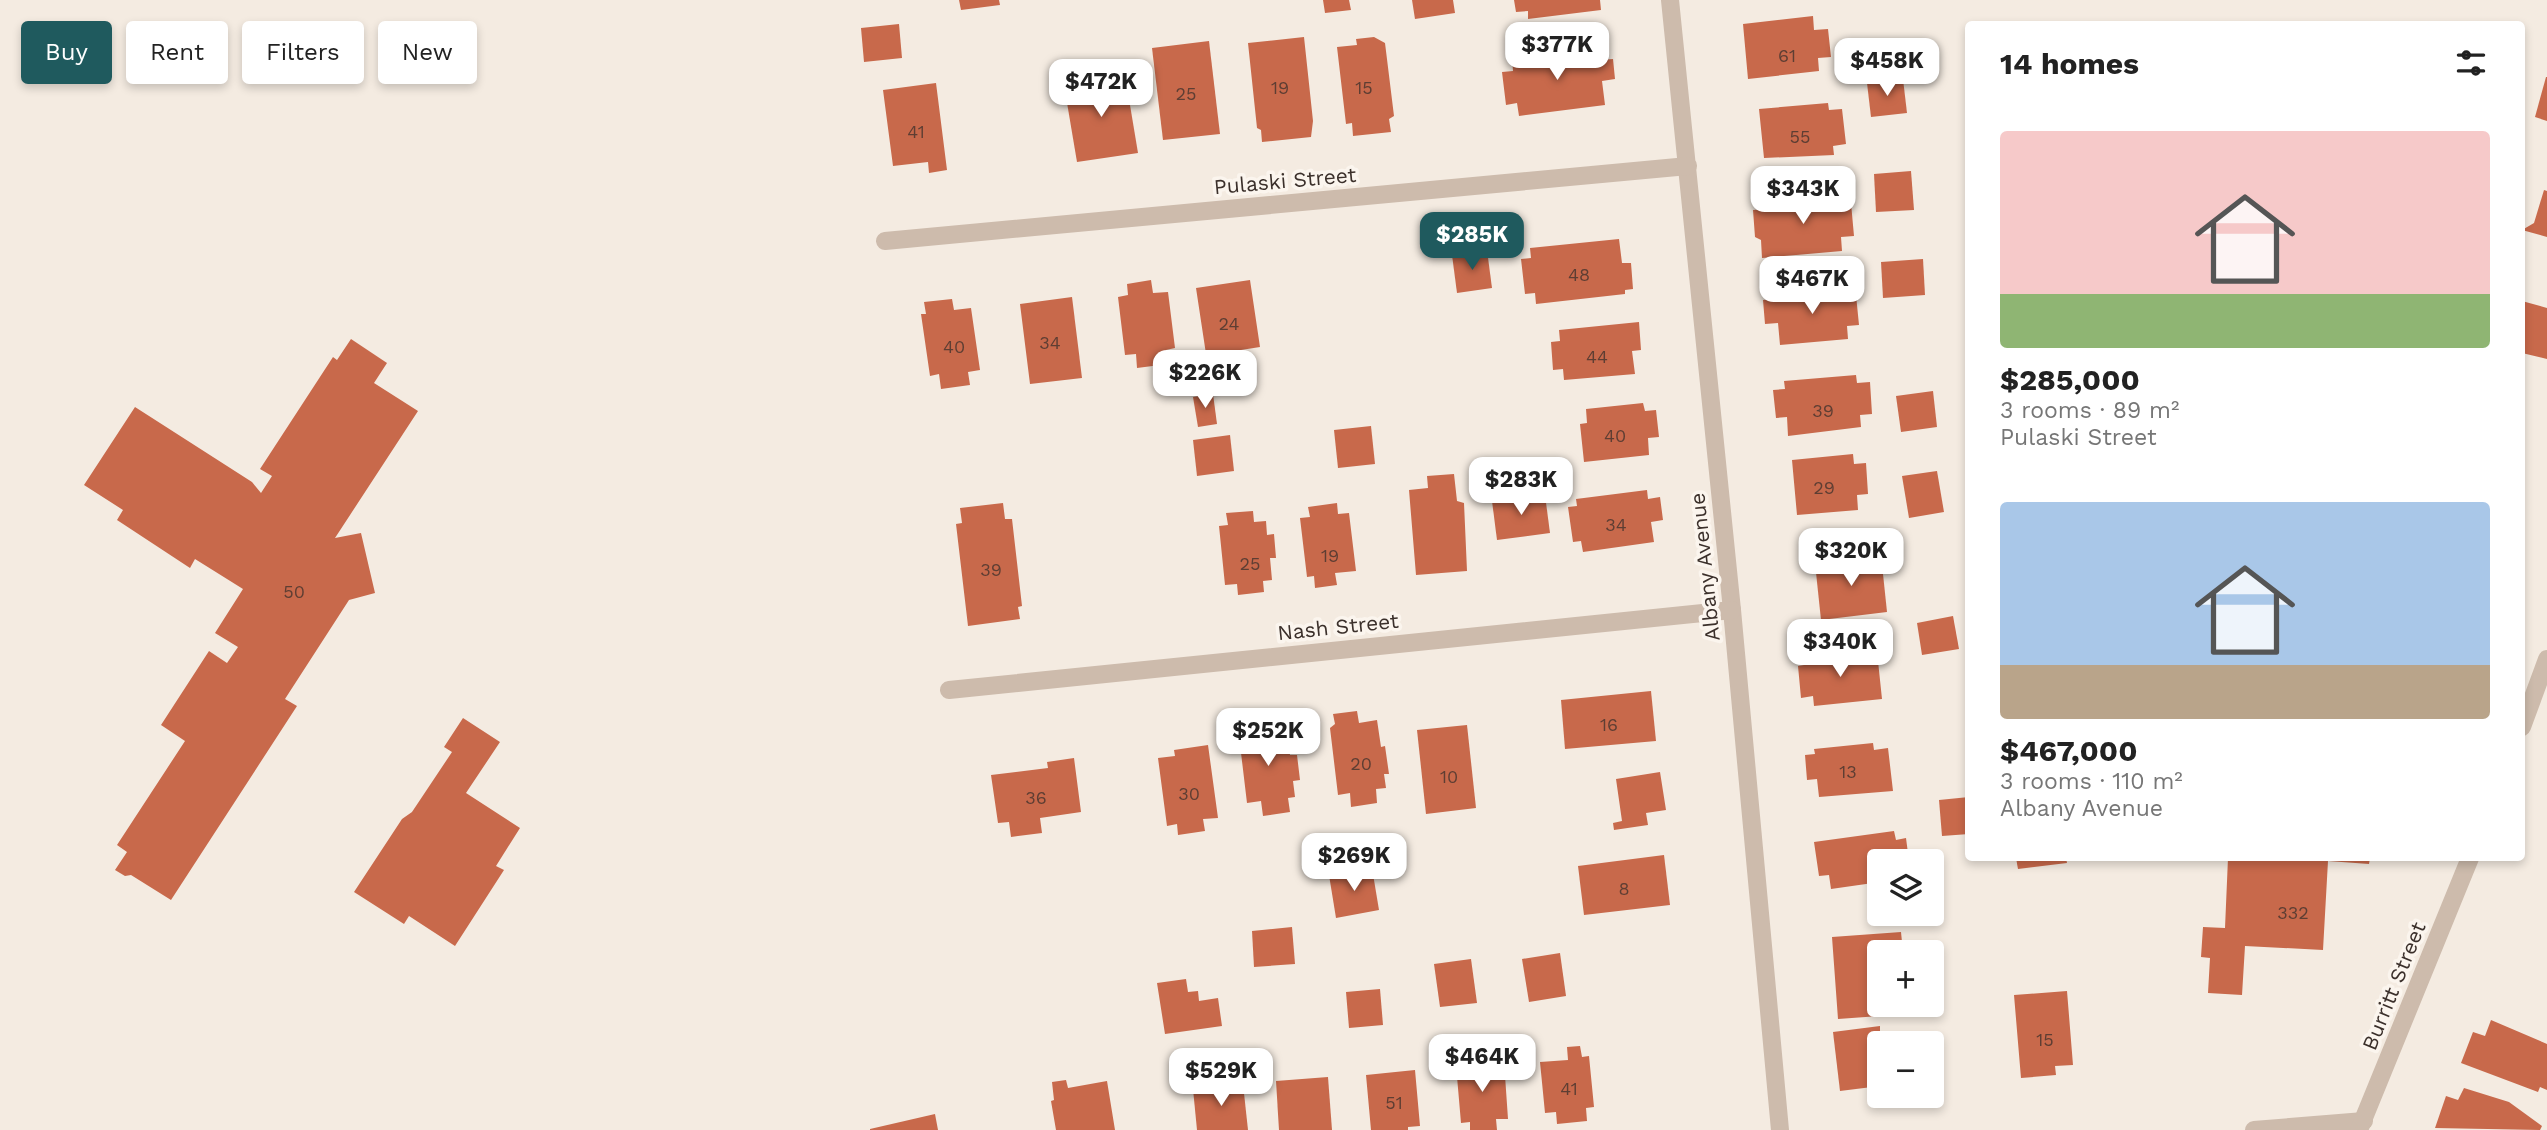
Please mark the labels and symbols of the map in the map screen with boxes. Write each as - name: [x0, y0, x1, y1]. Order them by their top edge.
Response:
- pin: $377K: [1508, 22, 1606, 82]
- pin: $458K: [1838, 38, 1936, 98]
- house number: 61: [1778, 45, 1796, 66]
- pin: $472K: [1052, 60, 1150, 119]
- house number: 19: [1271, 77, 1289, 98]
- house number: 15: [1355, 77, 1373, 98]
- house number: 25: [1176, 83, 1196, 104]
- house number: 41: [907, 121, 925, 142]
- house number: 55: [1790, 126, 1810, 147]
- street label: Pulaski Street: [1213, 162, 1357, 199]
- pin: $343K: [1754, 166, 1852, 226]
- pin: $285K: [1423, 212, 1521, 272]
- pin: $467K: [1763, 256, 1861, 316]
- house number: 48: [1568, 264, 1590, 285]
- house number: 24: [1219, 313, 1239, 334]
- house number: 34: [1039, 332, 1061, 353]
- house number: 40: [943, 336, 965, 357]
- house number: 44: [1586, 346, 1608, 367]
- pin: $226K: [1156, 350, 1254, 410]
- house number: 39: [1812, 400, 1834, 421]
- house number: 40: [1604, 425, 1626, 446]
- pin: $283K: [1472, 458, 1570, 517]
- house number: 29: [1813, 477, 1835, 498]
- street label: Albany Avenue: [1684, 492, 1725, 642]
- house number: 34: [1605, 514, 1627, 535]
- pin: $320K: [1802, 528, 1900, 588]
- house number: 19: [1321, 545, 1339, 566]
- house number: 25: [1240, 553, 1260, 574]
- house number: 39: [980, 559, 1002, 580]
- house number: 50: [283, 581, 305, 602]
- street label: Nash Street: [1276, 608, 1400, 645]
- pin: $340K: [1791, 620, 1889, 679]
- pin: $252K: [1219, 708, 1317, 768]
- house number: 16: [1600, 714, 1618, 735]
- house number: 20: [1350, 753, 1372, 774]
- house number: 13: [1839, 761, 1857, 782]
- house number: 10: [1440, 766, 1458, 787]
- house number: 30: [1178, 783, 1200, 804]
- house number: 36: [1025, 787, 1047, 808]
- pin: $269K: [1305, 834, 1403, 893]
- house number: 8: [1618, 878, 1630, 899]
- house number: 332: [2277, 902, 2309, 923]
- street label: Burritt Street: [2356, 918, 2431, 1054]
- house number: 15: [2036, 1029, 2054, 1050]
- pin: $464K: [1433, 1034, 1531, 1094]
- pin: $529K: [1172, 1048, 1270, 1108]
- house number: 41: [1560, 1078, 1578, 1099]
- house number: 51: [1385, 1092, 1403, 1113]

